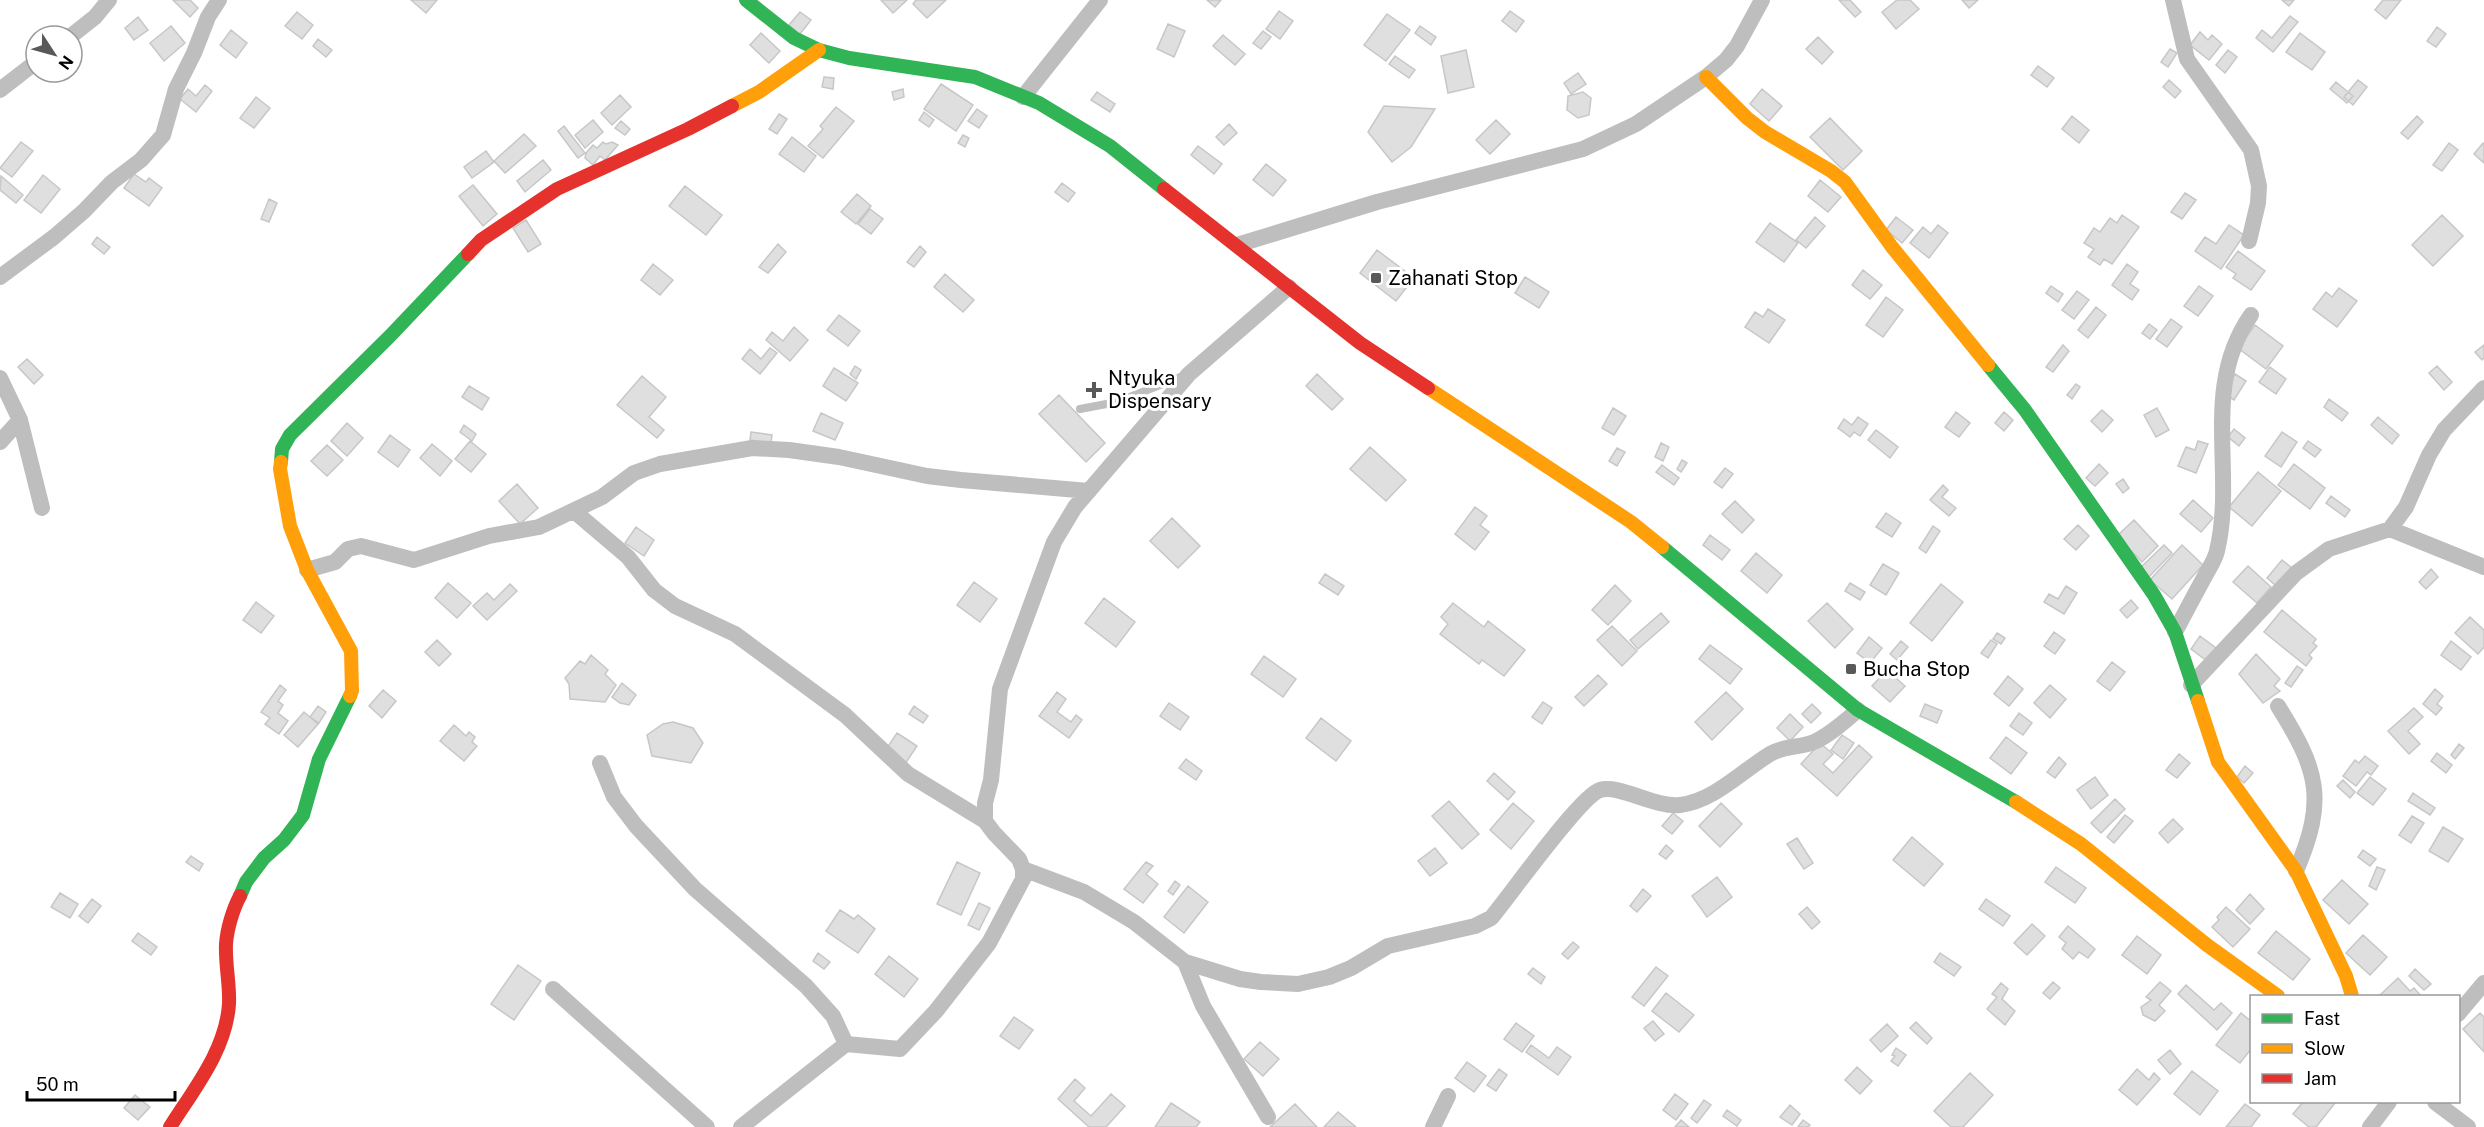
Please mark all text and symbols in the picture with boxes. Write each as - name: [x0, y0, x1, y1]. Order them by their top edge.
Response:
- north arrow: [24, 24, 84, 84]
- text: N: [54, 52, 77, 73]
- place label: Zahanati Stop: [1388, 266, 1518, 290]
- marker: Zahanati Stop: [1369, 271, 1383, 285]
- place label: Ntyuka Dispensary: [1108, 366, 1212, 413]
- marker: Ntyuka Dispensary: [1085, 381, 1103, 399]
- place label: Bucha Stop: [1863, 657, 1970, 681]
- marker: Bucha Stop: [1844, 662, 1858, 676]
- legend: [2250, 995, 2460, 1103]
- text: Fast: [2304, 1008, 2340, 1029]
- text: Slow: [2304, 1038, 2345, 1059]
- scale bar: [27, 1064, 176, 1102]
- text: Jam: [2304, 1068, 2337, 1089]
- text: 50 m: [36, 1074, 79, 1095]

